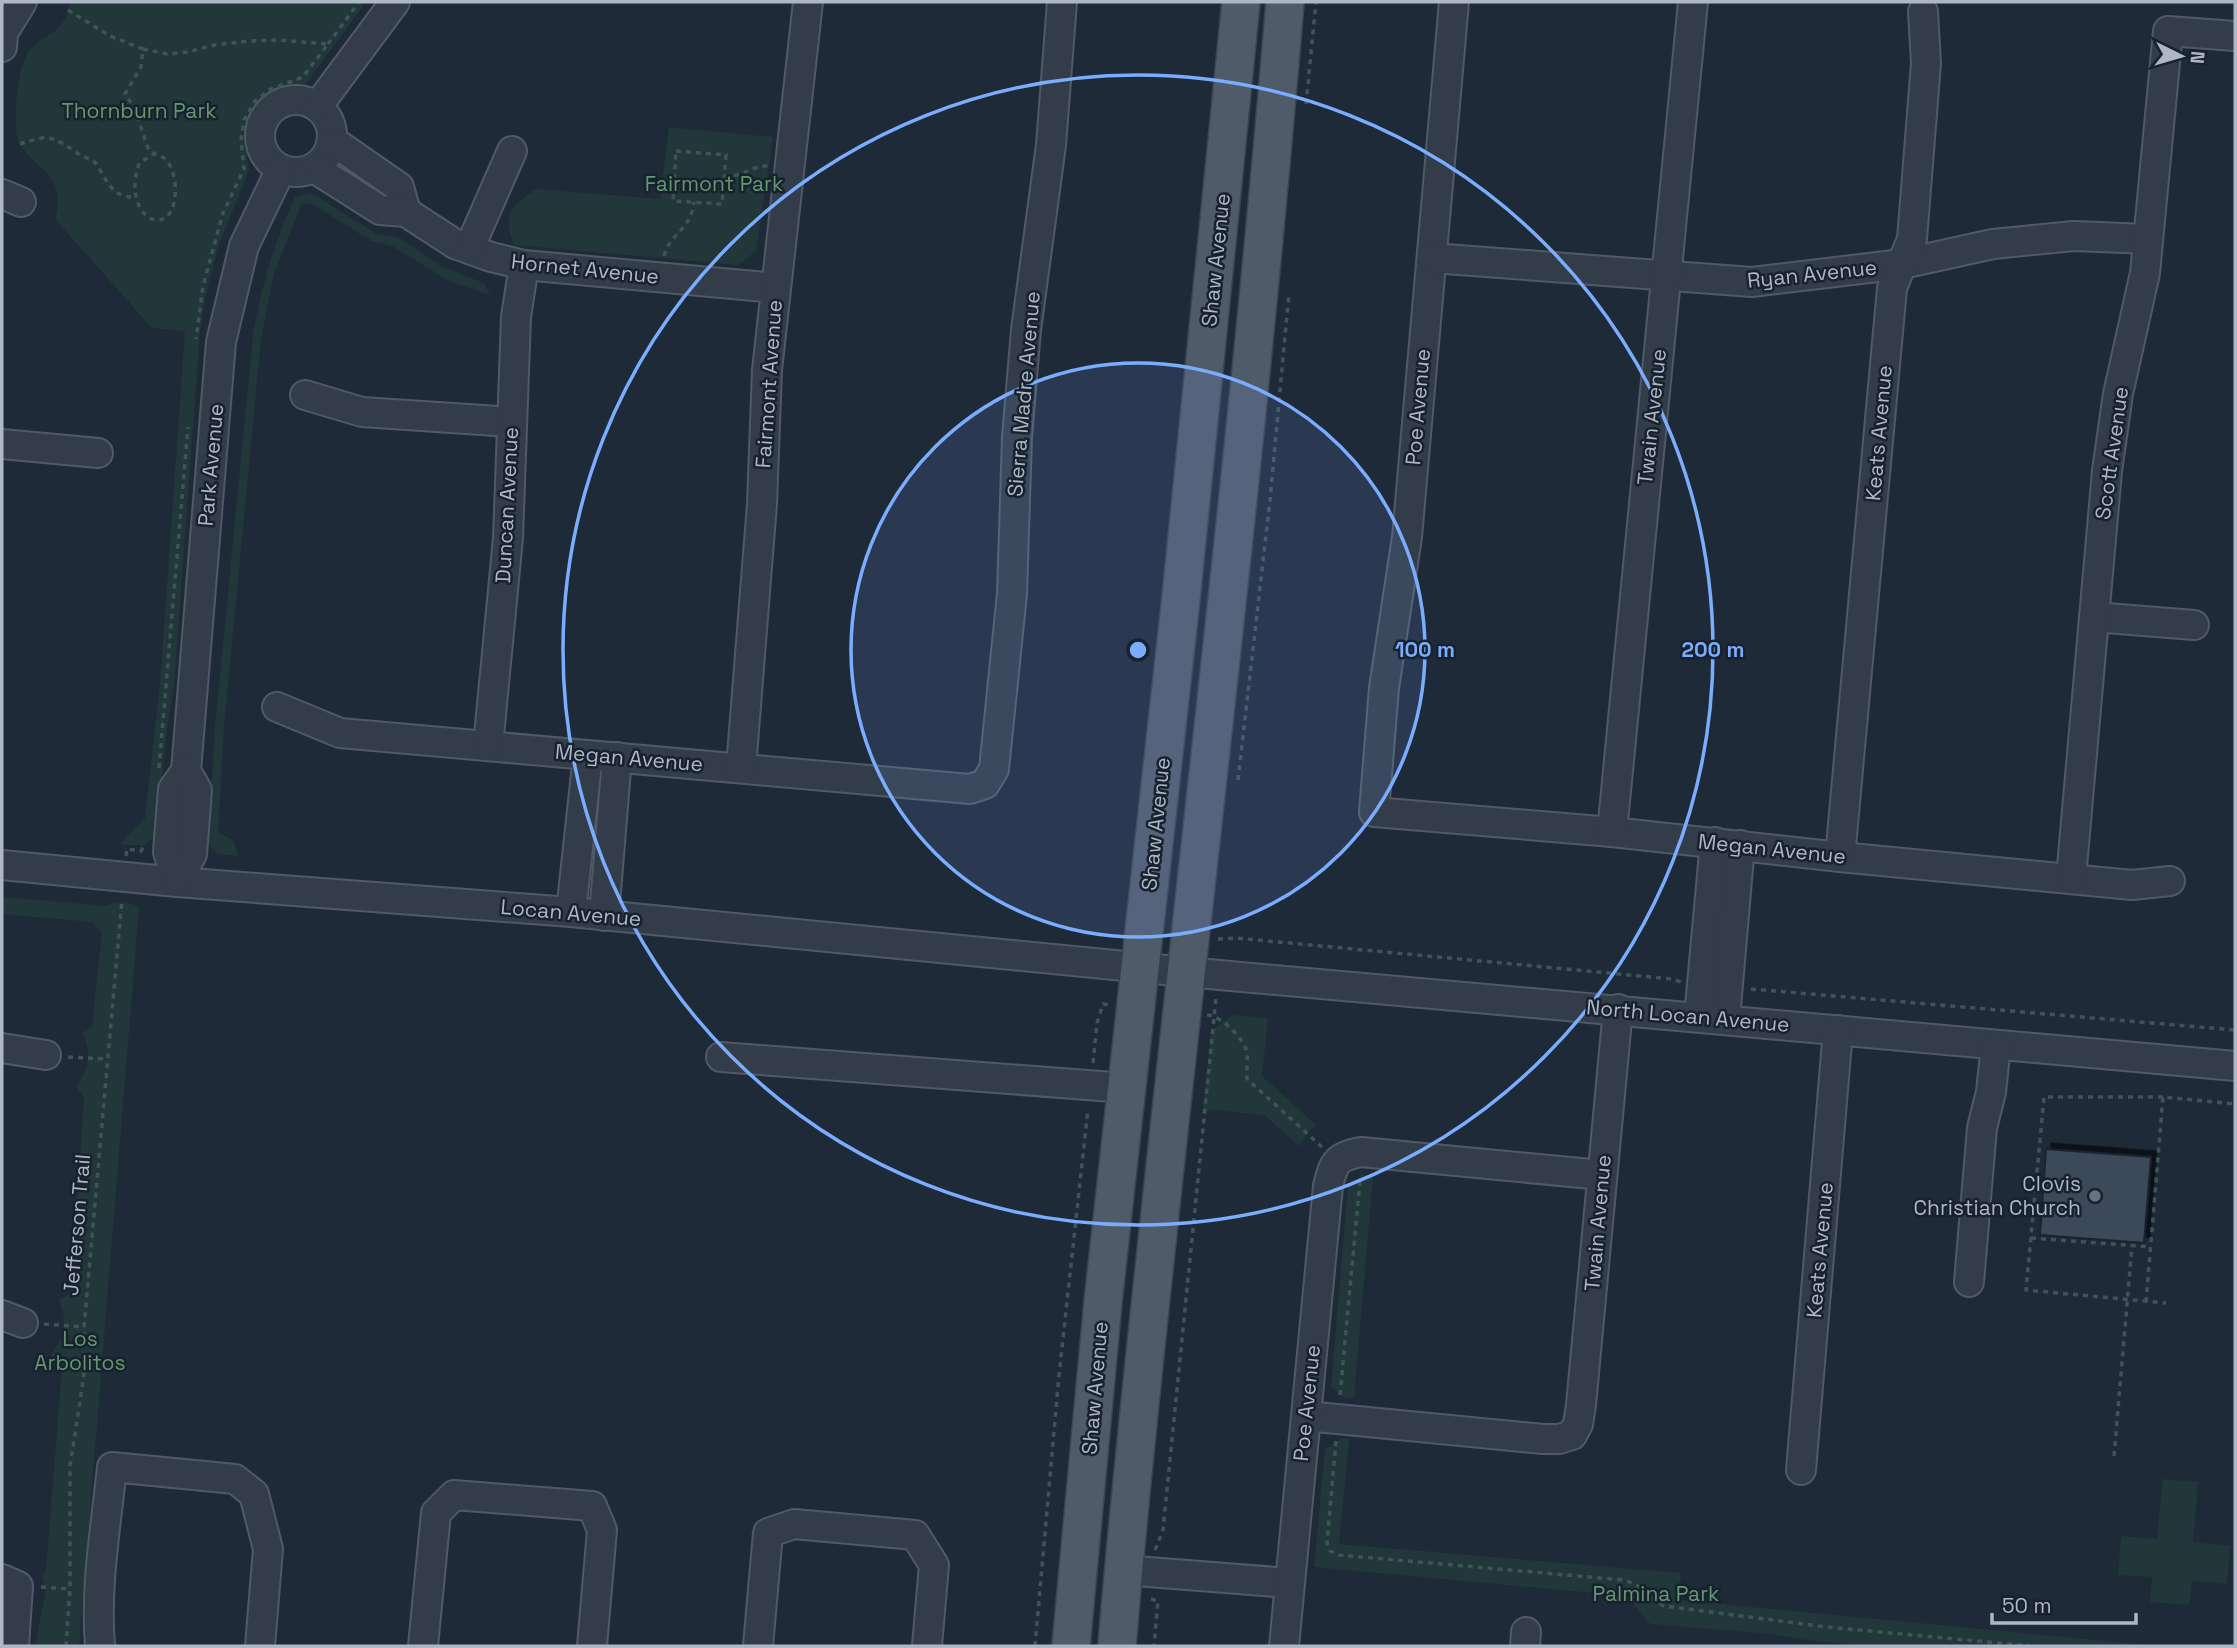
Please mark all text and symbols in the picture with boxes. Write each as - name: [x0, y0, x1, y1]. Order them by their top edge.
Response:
- north arrow: [2146, 21, 2216, 91]
- text: N: [2184, 50, 2210, 65]
- park label: Thornburn Park: [61, 97, 217, 124]
- park label: Fairmont Park: [645, 170, 783, 197]
- street label: Shaw Avenue: [1195, 192, 1236, 328]
- street label: Hornet Avenue: [510, 247, 660, 290]
- street label: Ryan Avenue: [1746, 253, 1878, 294]
- street label: Sierra Madre Avenue: [1001, 290, 1046, 498]
- street label: Fairmont Avenue: [749, 299, 788, 469]
- street label: Poe Avenue: [1399, 348, 1436, 466]
- street label: Twain Avenue: [1631, 348, 1672, 486]
- street label: Keats Avenue: [1859, 364, 1898, 502]
- street label: Scott Avenue: [2089, 385, 2134, 521]
- street label: Park Avenue: [192, 403, 229, 527]
- street label: Duncan Avenue: [489, 426, 524, 584]
- text: 100 m: [1395, 636, 1455, 663]
- text: 200 m: [1682, 636, 1744, 663]
- centre of rings: [1126, 638, 1150, 662]
- street label: Megan Avenue: [554, 738, 704, 777]
- street label: Shaw Avenue: [1135, 756, 1176, 892]
- street label: Megan Avenue: [1697, 827, 1847, 870]
- street label: Locan Avenue: [500, 893, 643, 932]
- street label: North Locan Avenue: [1585, 993, 1791, 1038]
- street label: Jefferson Trail: [57, 1153, 96, 1297]
- street label: Twain Avenue: [1578, 1154, 1617, 1292]
- place label: Clovis Christian Church: [1914, 1170, 2081, 1221]
- street label: Keats Avenue: [1800, 1181, 1839, 1319]
- marker: Clovis Christian Church: [2087, 1188, 2103, 1204]
- street label: Shaw Avenue: [1075, 1320, 1114, 1456]
- park label: Los Arbolitos: [34, 1325, 126, 1376]
- street label: Poe Avenue: [1287, 1343, 1326, 1463]
- park label: Palmina Park: [1593, 1580, 1719, 1607]
- scale bar: [1992, 1582, 2136, 1626]
- text: 50 m: [2002, 1592, 2052, 1619]

